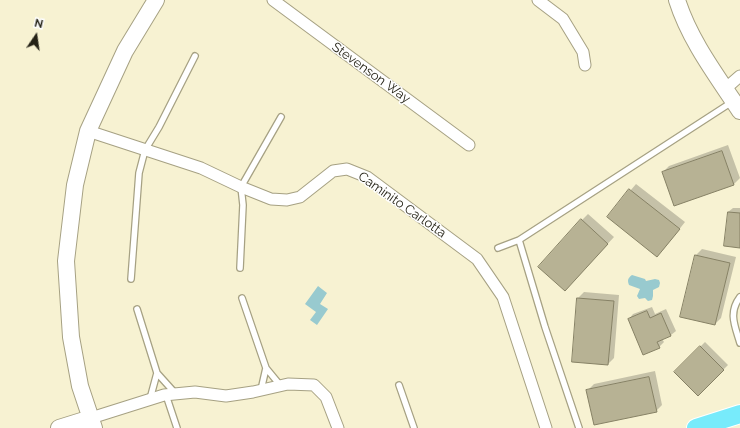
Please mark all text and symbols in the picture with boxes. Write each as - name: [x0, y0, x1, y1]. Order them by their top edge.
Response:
- north arrow: [16, 16, 56, 56]
- text: N: [33, 17, 44, 31]
- street label: Stevenson Way: [329, 39, 413, 107]
- street label: Caminito Carlotta: [355, 169, 449, 241]

